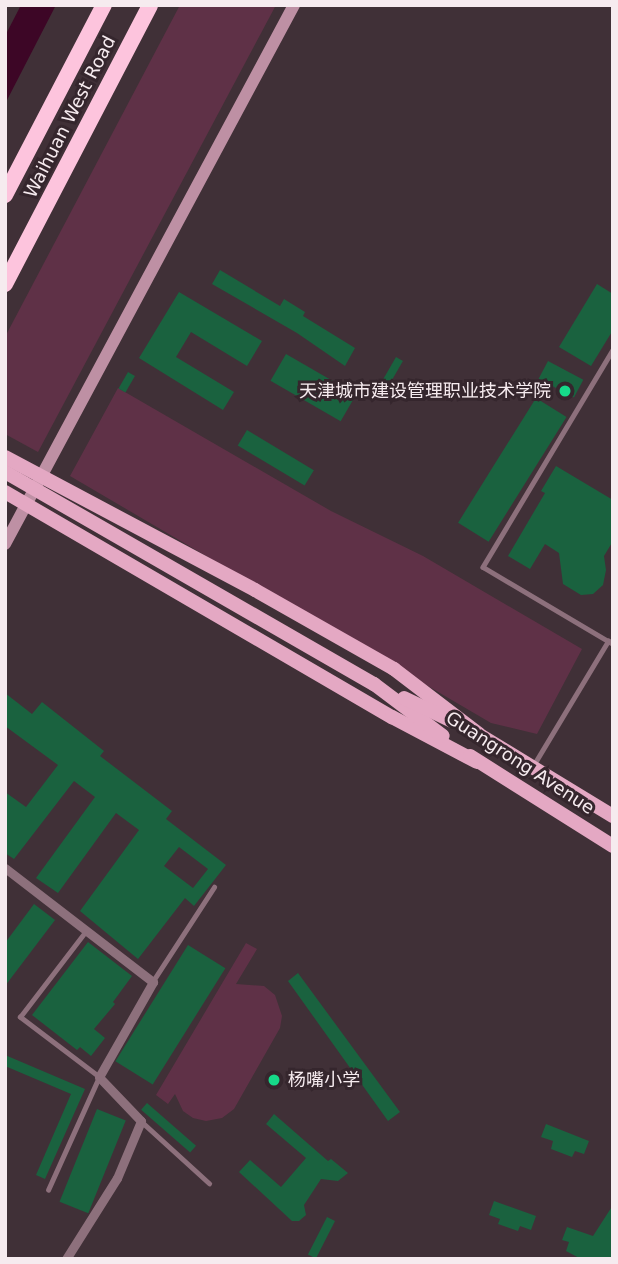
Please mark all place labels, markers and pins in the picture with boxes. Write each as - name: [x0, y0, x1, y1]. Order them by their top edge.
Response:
- place label: 天津城市建设管理职业技术学院: [299, 380, 551, 402]
- marker: 天津城市建设管理职业技术学院: [557, 383, 573, 399]
- place label: 杨嘴小学: [288, 1069, 360, 1091]
- marker: 杨嘴小学: [266, 1072, 282, 1088]

